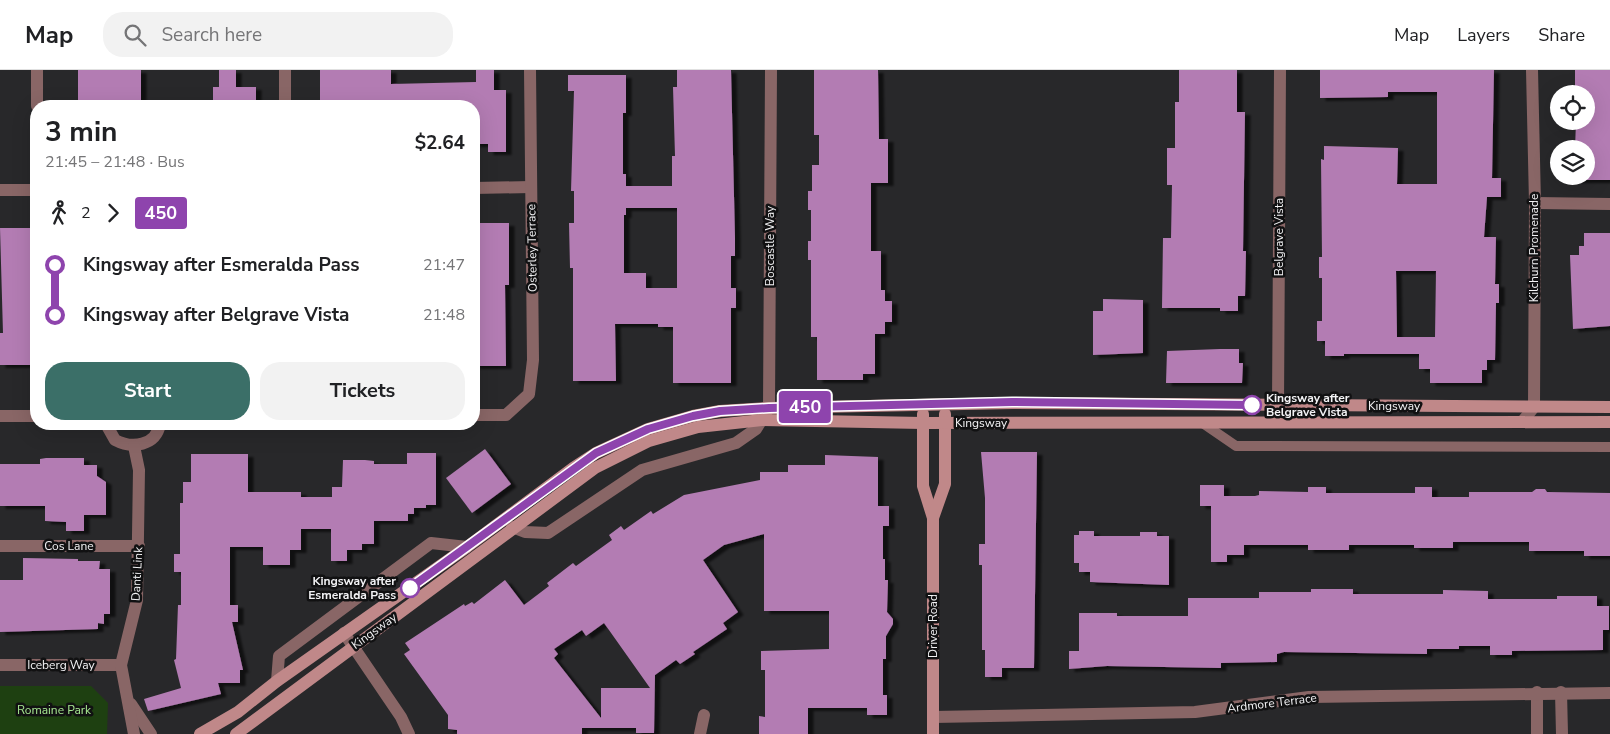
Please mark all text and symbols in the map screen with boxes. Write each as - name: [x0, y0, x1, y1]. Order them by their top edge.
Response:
- search box: [103, 12, 453, 57]
- text: Map: [25, 19, 73, 51]
- icon: search: [121, 21, 149, 49]
- text: Search here: [161, 22, 262, 48]
- text: Map: [1394, 23, 1429, 47]
- text: Layers: [1457, 23, 1510, 47]
- text: Share: [1538, 23, 1585, 47]
- map controls: [1550, 85, 1595, 185]
- button: locate: [1550, 85, 1595, 130]
- text: 3 min: [45, 113, 117, 151]
- text: $2.64: [415, 130, 465, 156]
- button: layers: [1550, 140, 1595, 185]
- text: 21:45 – 21:48 · Bus: [45, 151, 185, 173]
- street label: Kilchurn Promenade: [1526, 194, 1542, 302]
- street label: Belgrave Vista: [1271, 198, 1287, 276]
- icon: walk: [45, 199, 73, 227]
- icon: forward: [99, 199, 127, 227]
- text: 450: [145, 201, 177, 225]
- text: 2: [81, 202, 91, 224]
- street label: Osterley Terrace: [523, 204, 541, 292]
- street label: Boscastle Way: [762, 205, 778, 286]
- text: Kingsway after Esmeralda Pass: [83, 252, 359, 278]
- text: 21:47: [423, 254, 465, 276]
- text: Kingsway after Belgrave Vista: [83, 302, 349, 328]
- text: 21:48: [423, 304, 465, 326]
- button: Start: [45, 362, 250, 420]
- button: Tickets: [260, 362, 465, 420]
- place label: Kingsway after Belgrave Vista: [1266, 390, 1350, 420]
- line badge: 450: [776, 391, 834, 423]
- text: 450: [789, 395, 821, 419]
- marker: Kingsway after Belgrave Vista: [1242, 395, 1262, 415]
- street label: Kingsway: [1368, 398, 1421, 414]
- street label: Kingsway: [955, 415, 1008, 431]
- street label: Cos Lane: [44, 538, 94, 554]
- street label: Danti Link: [128, 545, 146, 602]
- place label: Kingsway after Esmeralda Pass: [308, 573, 396, 603]
- marker: Kingsway after Esmeralda Pass: [400, 578, 420, 598]
- street label: Driver Road: [925, 594, 941, 658]
- street label: Kingsway: [348, 609, 400, 653]
- street label: Iceberg Way: [27, 657, 96, 673]
- street label: Ardmore Terrace: [1226, 690, 1318, 716]
- park label: Romaine Park: [17, 702, 92, 718]

